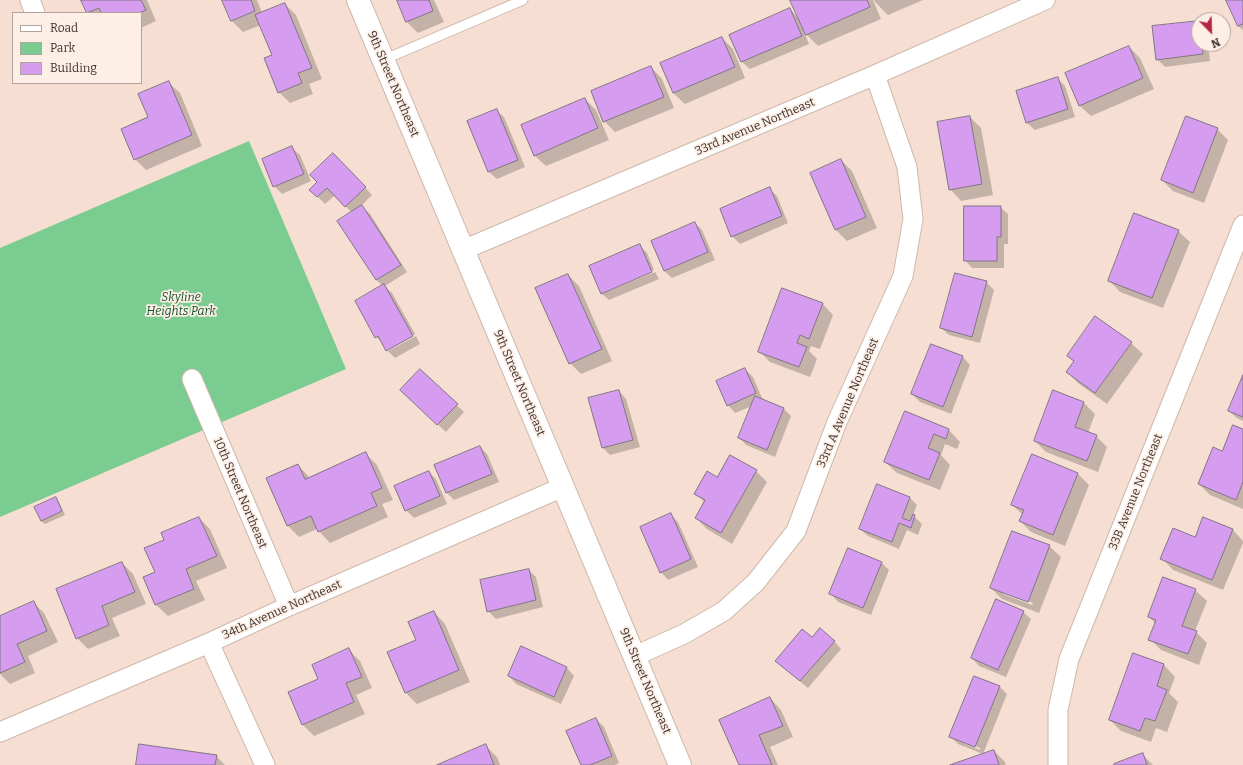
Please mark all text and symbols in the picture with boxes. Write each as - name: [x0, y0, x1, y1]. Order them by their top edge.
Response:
- legend: [12, 12, 142, 84]
- north arrow: [1191, 12, 1231, 52]
- text: Road: [50, 21, 78, 35]
- street label: 9th Street Northeast: [364, 29, 422, 139]
- text: N: [1209, 35, 1222, 50]
- text: Park: [50, 41, 75, 55]
- text: Building: [50, 61, 97, 75]
- street label: 33rd Avenue Northeast: [693, 95, 817, 159]
- park label: Skyline Heights Park: [146, 291, 216, 319]
- street label: 9th Street Northeast: [490, 328, 548, 438]
- street label: 33rd A Avenue Northeast: [814, 336, 882, 470]
- street label: 33B Avenue Northeast: [1106, 432, 1166, 552]
- street label: 10th Street Northeast: [210, 435, 270, 551]
- street label: 34th Avenue Northeast: [220, 577, 344, 643]
- street label: 9th Street Northeast: [616, 626, 674, 736]

